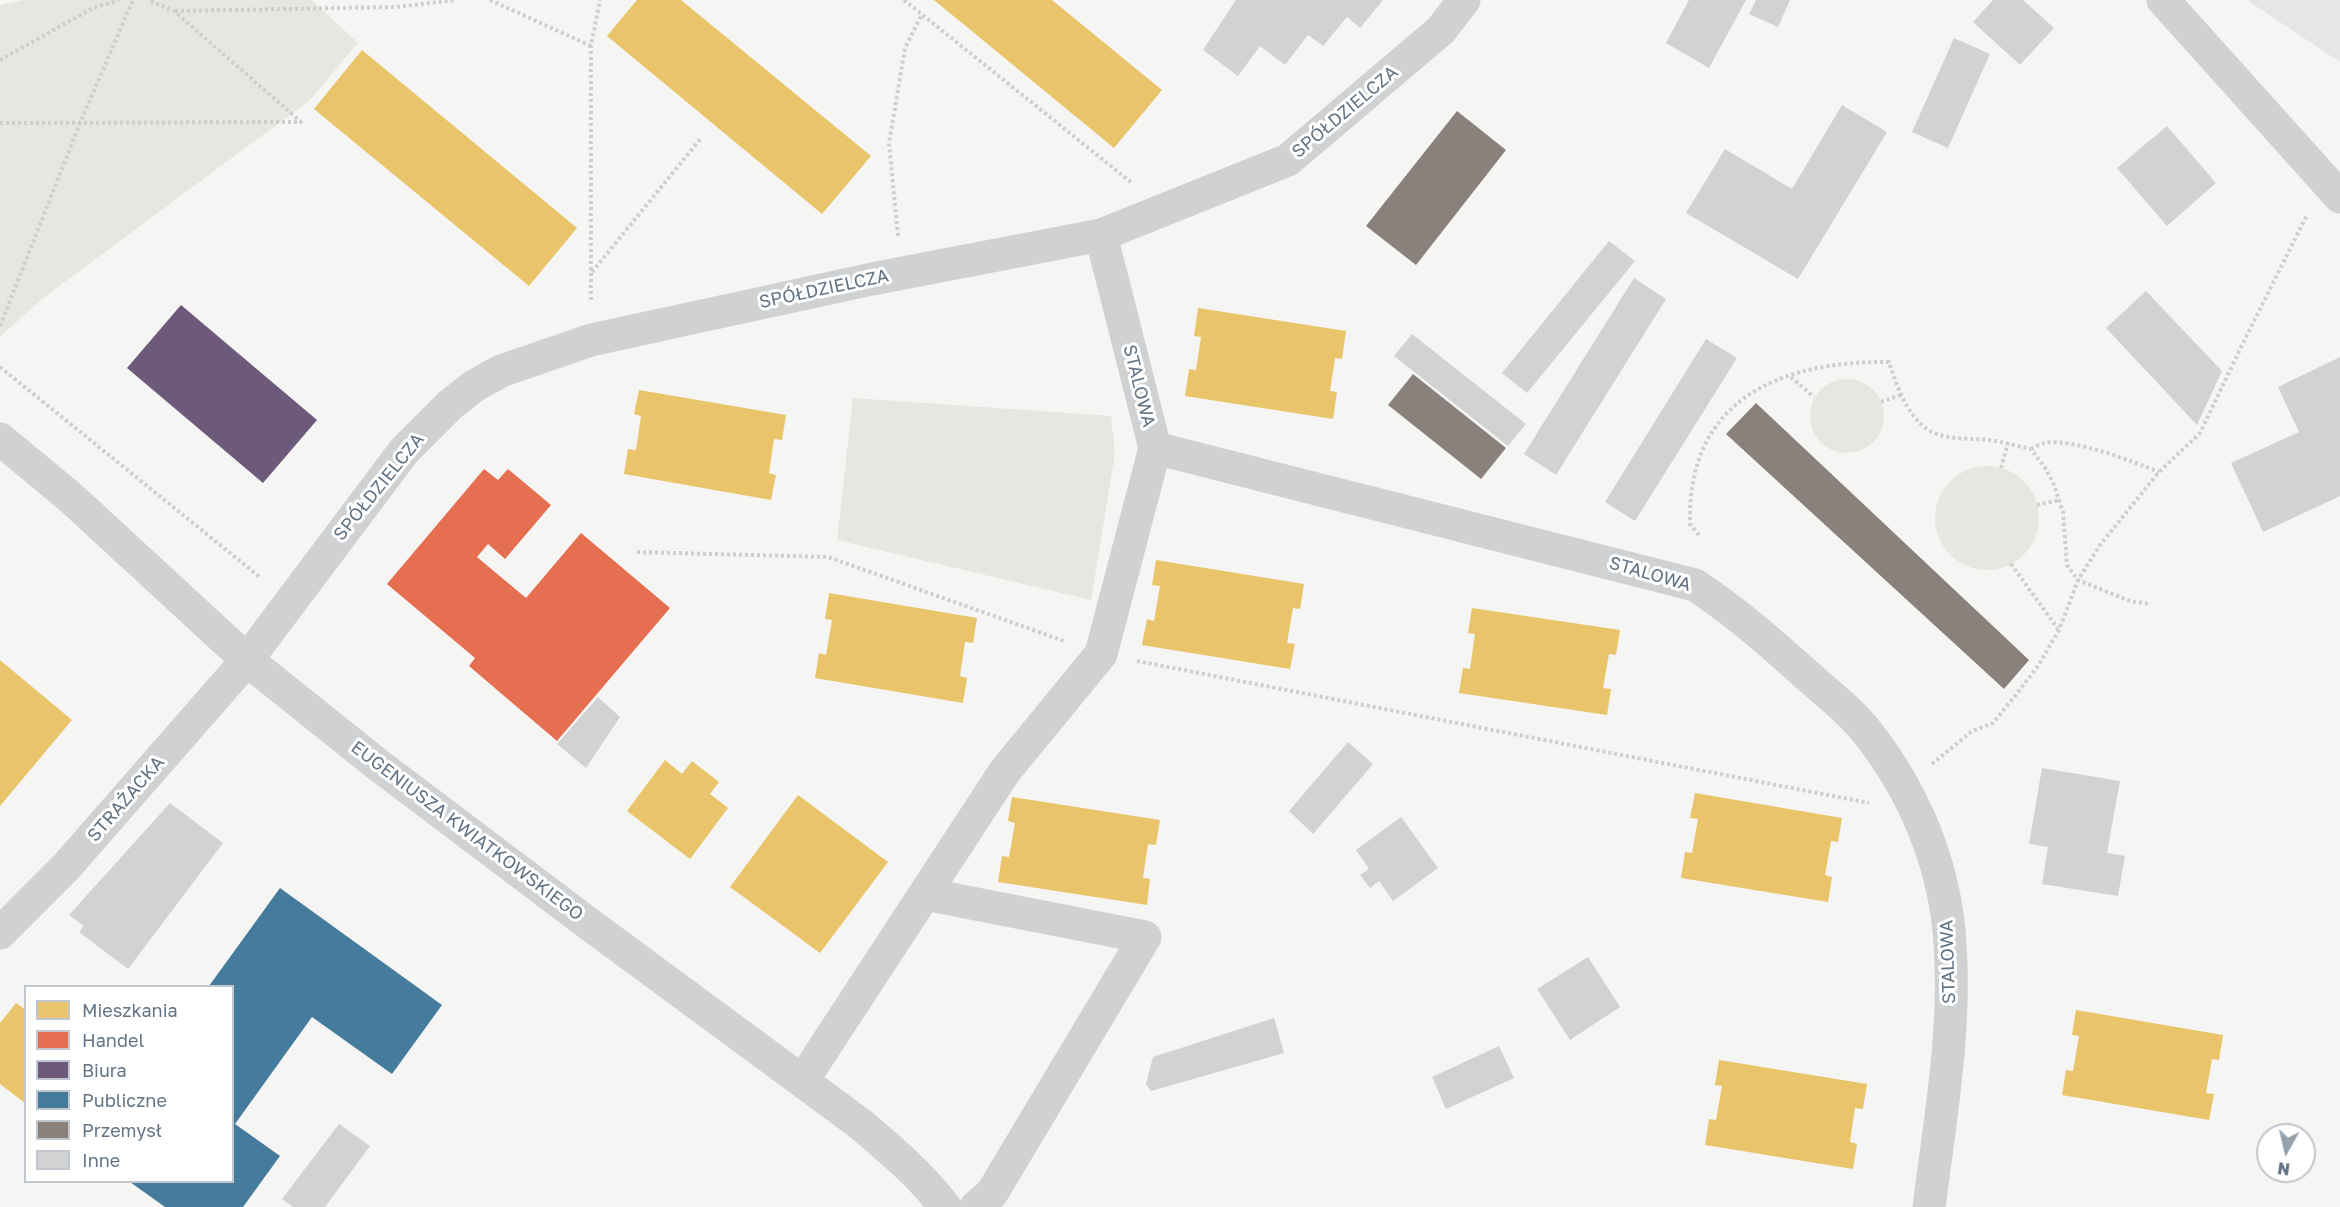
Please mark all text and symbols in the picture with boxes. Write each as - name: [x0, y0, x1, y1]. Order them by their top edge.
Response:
- street label: SPÓŁDZIELCZA: [1288, 61, 1402, 163]
- street label: SPÓŁDZIELCZA: [757, 265, 891, 313]
- street label: STALOWA: [1118, 343, 1160, 429]
- street label: SPÓŁDZIELCZA: [329, 429, 429, 545]
- street label: STALOWA: [1607, 552, 1693, 596]
- street label: EUGENIUSZA KWIATKOWSKIEGO: [347, 737, 587, 925]
- street label: STRAŻACKA: [83, 752, 169, 846]
- street label: STALOWA: [1936, 920, 1960, 1004]
- legend: [24, 985, 234, 1183]
- text: Mieszkania: [82, 999, 178, 1021]
- text: Handel: [82, 1029, 144, 1051]
- text: Biura: [82, 1059, 127, 1081]
- text: Publiczne: [82, 1089, 167, 1111]
- text: Przemysł: [82, 1119, 162, 1141]
- north arrow: [2256, 1123, 2316, 1183]
- text: Inne: [82, 1149, 120, 1171]
- text: N: [2276, 1158, 2291, 1180]

